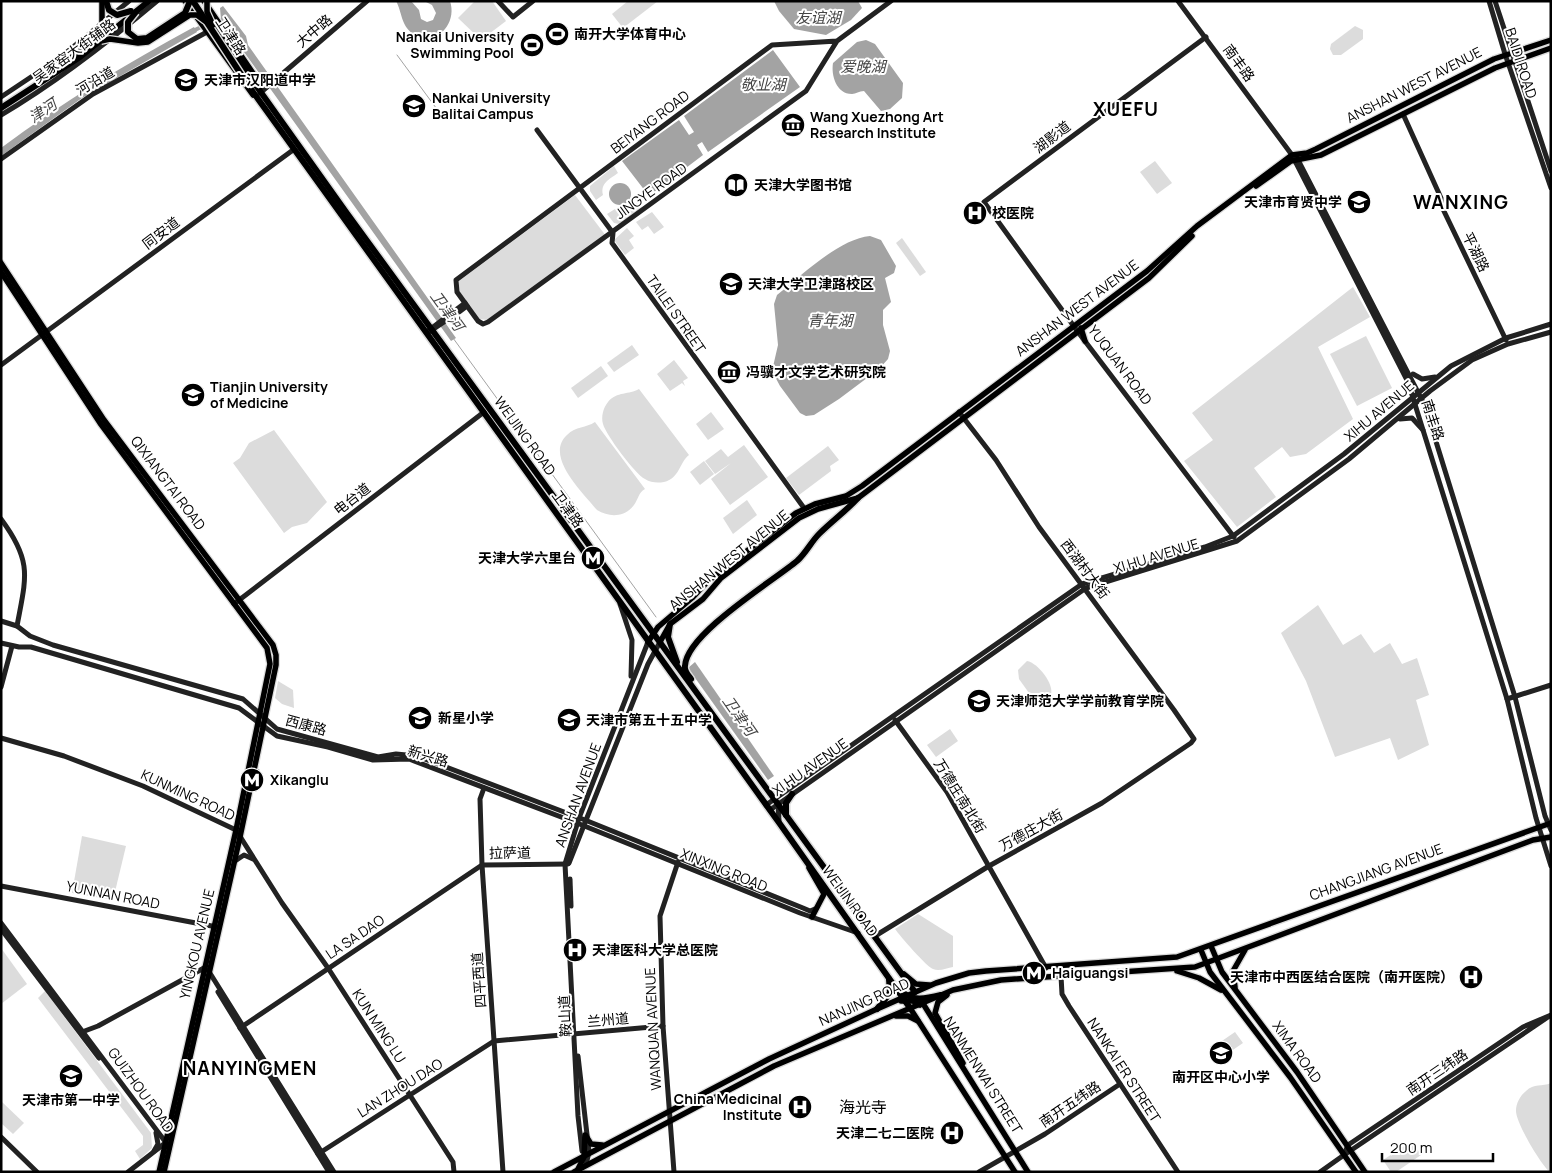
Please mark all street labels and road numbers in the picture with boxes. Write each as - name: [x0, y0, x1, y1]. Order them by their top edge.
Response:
- street label: 大中路: [291, 10, 336, 51]
- street label: 卫津路: [212, 13, 251, 59]
- street label: 吴家窑大街辅路: [28, 14, 119, 87]
- street label: BAIDI ROAD: [1501, 25, 1542, 101]
- street label: 南丰路: [1219, 40, 1259, 85]
- street label: ANSHAN WEST AVENUE: [1343, 42, 1485, 127]
- street label: 河沿道: [72, 62, 118, 99]
- street label: BEIYANG ROAD: [606, 86, 693, 158]
- street label: 湖影道: [1029, 116, 1074, 157]
- street label: JINGYE ROAD: [611, 158, 690, 223]
- street label: 同安道: [138, 212, 183, 253]
- street label: 平湖路: [1459, 229, 1494, 275]
- street label: ANSHAN WEST AVENUE: [1011, 255, 1142, 360]
- street label: TAILEI STREET: [642, 271, 711, 357]
- street label: YUQUAN ROAD: [1084, 321, 1157, 408]
- street label: XIHU AVENUE: [1340, 376, 1418, 445]
- street label: WEIJING ROAD: [490, 392, 561, 479]
- street label: 南丰路: [1418, 397, 1449, 443]
- street label: QIXIANGTAI ROAD: [127, 432, 210, 534]
- street label: 电台道: [329, 478, 374, 519]
- street label: 卫津路: [548, 486, 588, 531]
- street label: ANSHAN WEST AVENUE: [665, 505, 793, 614]
- street label: XI HU AVENUE: [1111, 533, 1201, 578]
- street label: 西湖村大街: [1057, 535, 1114, 602]
- street label: 西康路: [283, 710, 329, 739]
- street label: XI HU AVENUE: [768, 733, 851, 800]
- street label: 新兴路: [405, 740, 451, 771]
- street label: ANSHAN AVENUE: [550, 740, 605, 850]
- street label: 万德庄南北街: [930, 755, 991, 836]
- street label: KUNMING ROAD: [138, 764, 238, 825]
- street label: 万德庄大街: [996, 804, 1066, 855]
- street label: CHANGJIANG AVENUE: [1307, 839, 1445, 904]
- street label: 拉萨道: [489, 843, 531, 862]
- street label: XINXING ROAD: [678, 843, 771, 896]
- street label: WEIJIN ROAD: [818, 861, 883, 940]
- street label: YUNNAN ROAD: [65, 876, 162, 913]
- street label: YINGKOU AVENUE: [175, 887, 218, 1001]
- street label: LA SA DAO: [322, 910, 388, 963]
- street label: 四平西道: [467, 951, 490, 1009]
- street label: WANQUAN AVENUE: [640, 967, 665, 1091]
- street label: NANJING ROAD: [816, 973, 912, 1030]
- street label: KUN MING LU: [348, 985, 410, 1066]
- street label: 鞍山道: [554, 995, 575, 1037]
- street label: 兰州道: [586, 1008, 630, 1031]
- street label: NANMENWAI STREET: [940, 1013, 1027, 1137]
- street label: NANKAI ER STREET: [1083, 1014, 1166, 1126]
- street label: XIMA ROAD: [1269, 1017, 1326, 1086]
- street label: GUIZHOU ROAD: [104, 1043, 179, 1136]
- street label: 南开三纬路: [1402, 1044, 1471, 1099]
- street label: LAN ZHOU DAO: [353, 1054, 446, 1121]
- street label: 南开五纬路: [1035, 1076, 1104, 1131]

